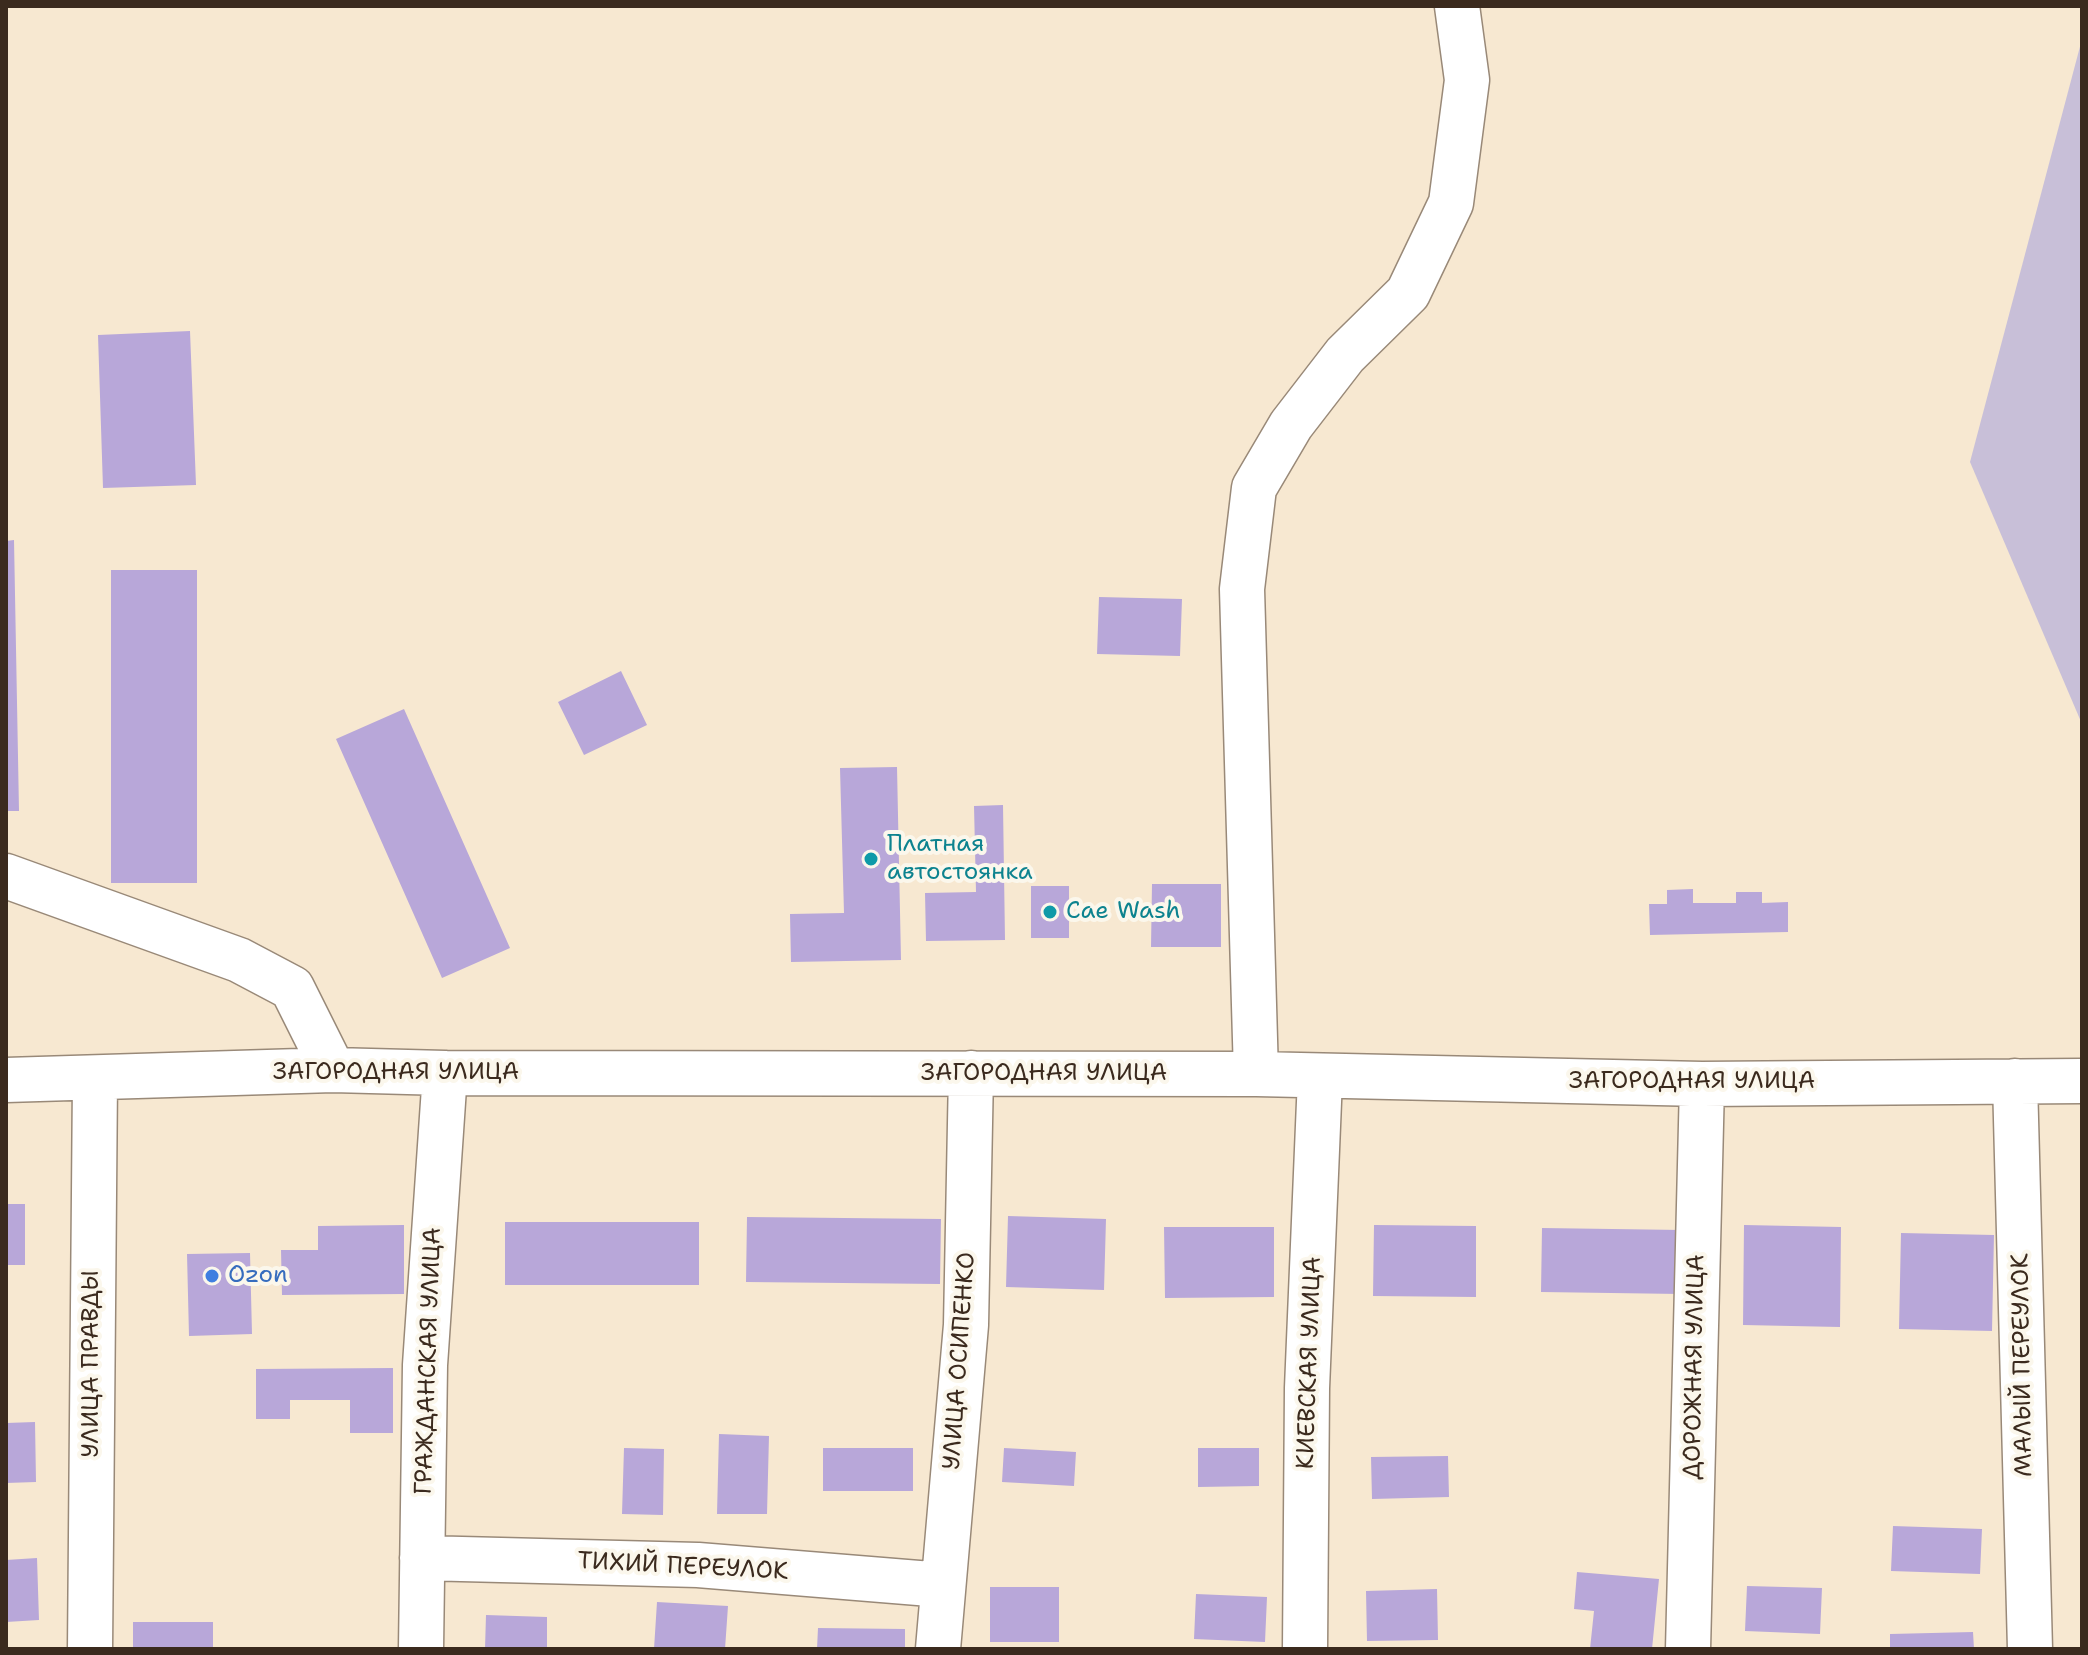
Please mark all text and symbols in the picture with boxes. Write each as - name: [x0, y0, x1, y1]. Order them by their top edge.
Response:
- place label: Платная автостоянка: [887, 831, 1033, 887]
- marker: Платная автостоянка: [862, 850, 880, 868]
- place label: Cae Wash: [1066, 898, 1181, 926]
- marker: Cae Wash: [1041, 903, 1059, 921]
- street label: ЗАГОРОДНАЯ УЛИЦА: [273, 1059, 519, 1087]
- street label: ЗАГОРОДНАЯ УЛИЦА: [921, 1060, 1167, 1088]
- street label: ЗАГОРОДНАЯ УЛИЦА: [1569, 1068, 1815, 1096]
- street label: ГРАЖДАНСКАЯ УЛИЦА: [410, 1227, 448, 1495]
- street label: УЛИЦА ОСИПЕНКО: [938, 1251, 982, 1471]
- street label: МАЛЫЙ ПЕРЕУЛОК: [2007, 1253, 2039, 1477]
- street label: ДОРОЖНАЯ УЛИЦА: [1679, 1254, 1711, 1480]
- street label: КИЕВСКАЯ УЛИЦА: [1292, 1256, 1328, 1470]
- place label: Ozon: [228, 1262, 288, 1290]
- marker: Ozon: [203, 1267, 221, 1285]
- street label: УЛИЦА ПРАВДЫ: [78, 1270, 106, 1458]
- street label: ТИХИЙ ПЕРЕУЛОК: [577, 1547, 789, 1587]

